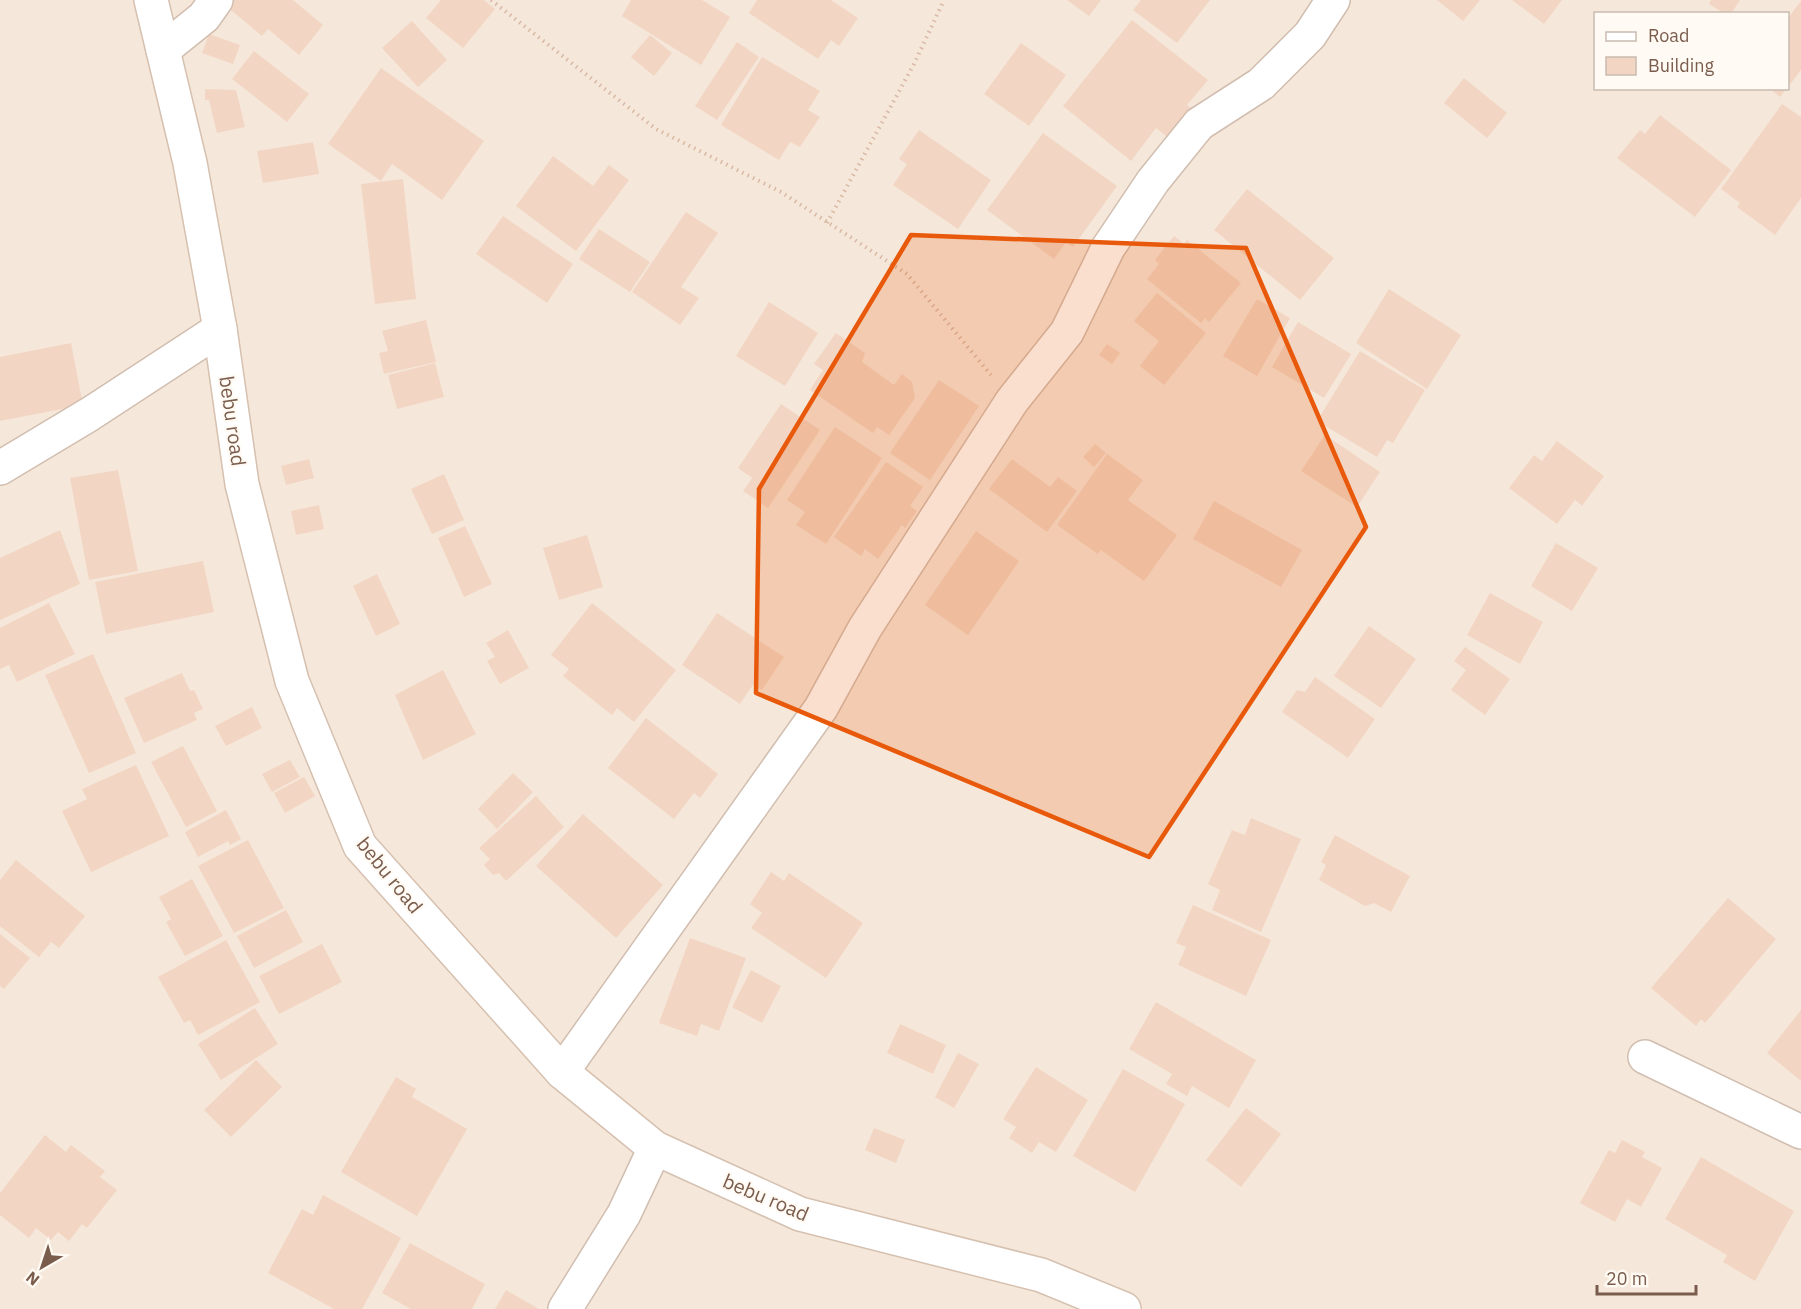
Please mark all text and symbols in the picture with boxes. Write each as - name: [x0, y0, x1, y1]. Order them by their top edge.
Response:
- legend: [1594, 12, 1789, 90]
- text: Road: [1648, 24, 1689, 47]
- text: Building: [1648, 54, 1715, 77]
- street label: bebu road: [213, 374, 253, 468]
- street label: bebu road: [351, 831, 429, 919]
- street label: bebu road: [719, 1167, 813, 1227]
- north arrow: [12, 1237, 72, 1297]
- scale bar: [1597, 1258, 1696, 1296]
- text: N: [22, 1267, 43, 1290]
- text: 20 m: [1606, 1267, 1648, 1290]

